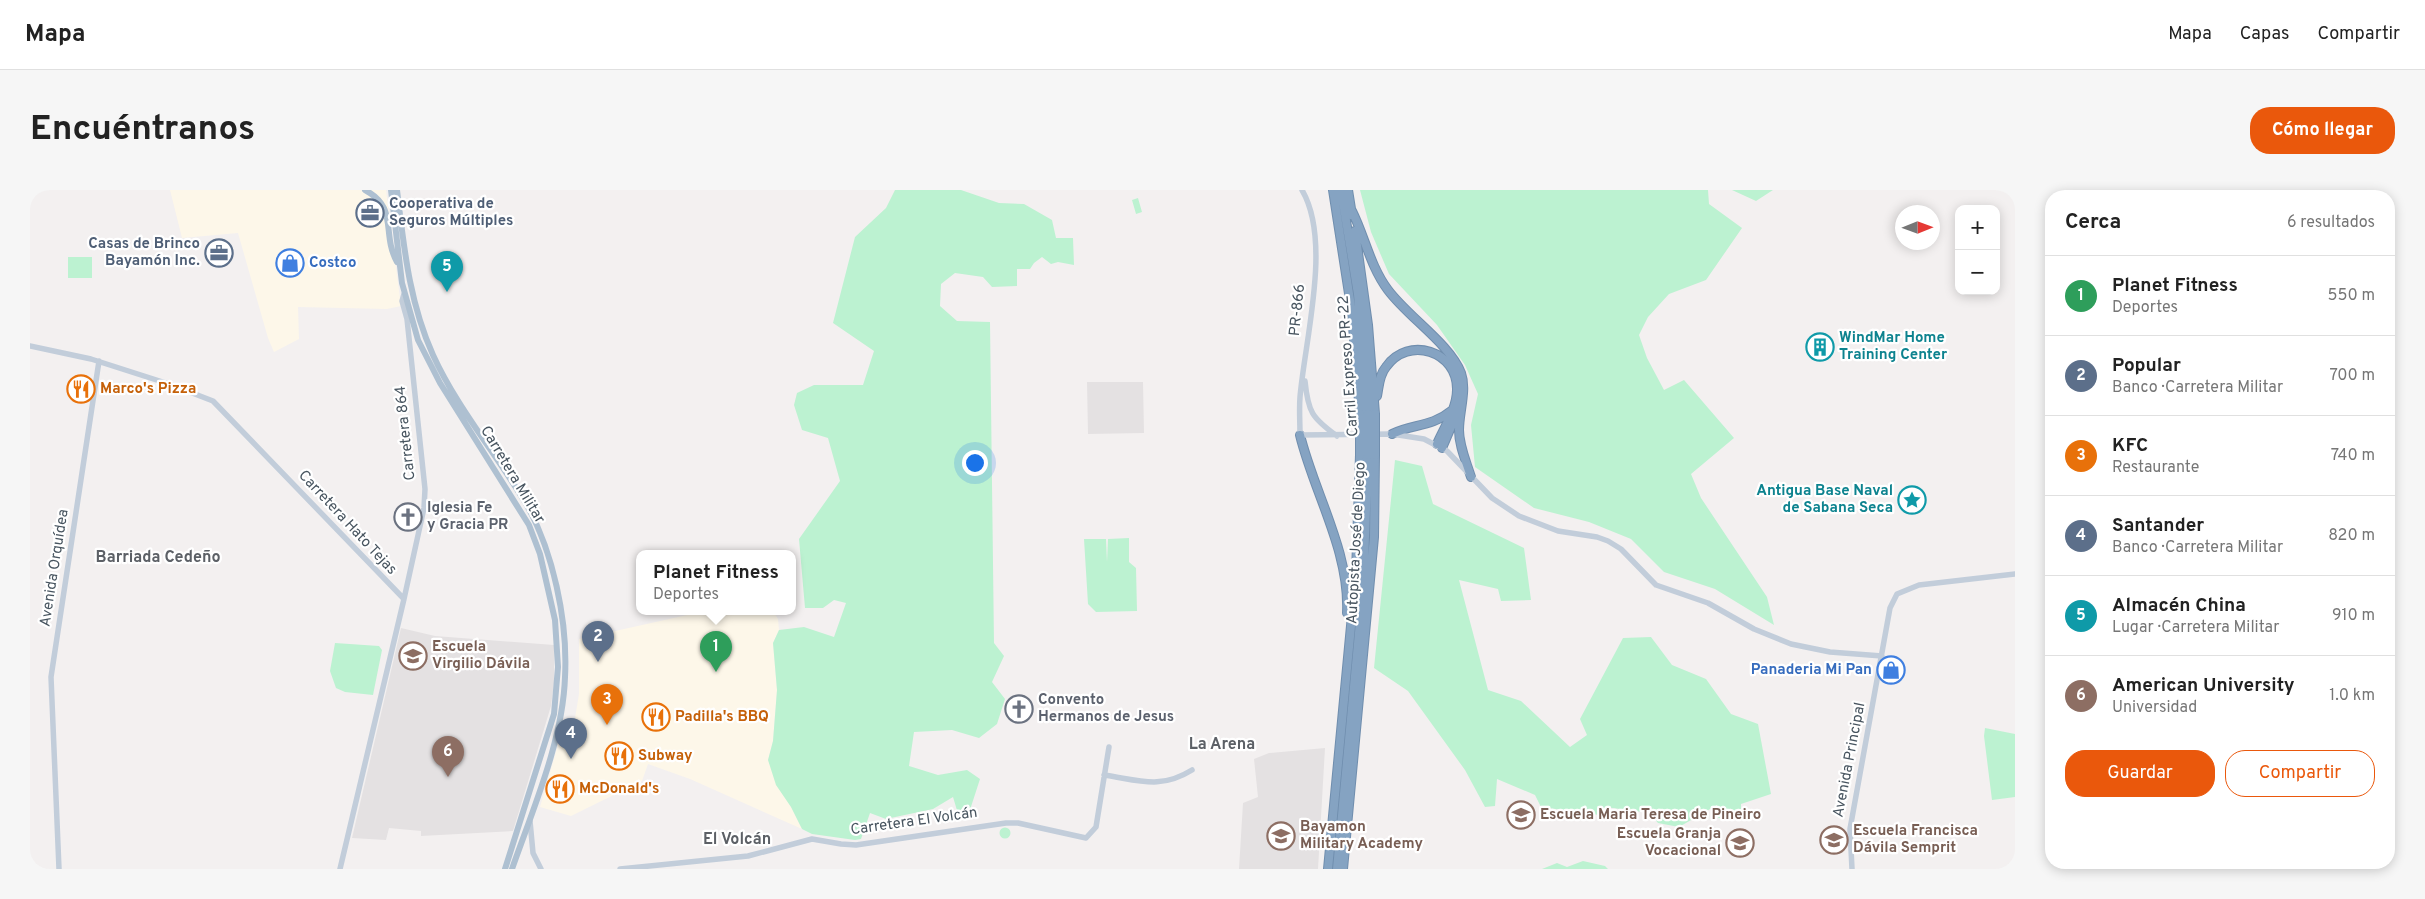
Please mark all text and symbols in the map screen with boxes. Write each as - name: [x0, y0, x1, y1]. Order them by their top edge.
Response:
- text: Mapa: [25, 20, 85, 50]
- text: Mapa: [2168, 23, 2212, 46]
- text: Capas: [2240, 23, 2289, 46]
- text: Compartir: [2317, 23, 2400, 46]
- button: Cómo llegar: [2250, 107, 2395, 154]
- text: Encuéntranos: [30, 108, 255, 152]
- place label: Cooperativa de Seguros Múltiples: [389, 195, 513, 231]
- office icon: Cooperativa de Seguros Múltiples: [355, 198, 385, 228]
- north arrow: [1895, 205, 1940, 250]
- map controls: [1955, 205, 2000, 295]
- button: +: [1955, 205, 2000, 250]
- text: Cerca: [2065, 209, 2121, 236]
- text: 6 resultados: [2287, 213, 2375, 233]
- place label: Casas de Brinco Bayamón Inc.: [88, 235, 200, 271]
- office icon: Casas de Brinco Bayamón Inc.: [204, 238, 234, 268]
- shop icon: Costco: [275, 248, 305, 278]
- button: −: [1955, 250, 2000, 295]
- pin: 5: [431, 251, 463, 292]
- place label: Costco: [309, 254, 356, 273]
- text: Planet Fitness: [2112, 274, 2238, 298]
- street label: PR-866: [1286, 283, 1310, 337]
- text: 1: [2078, 286, 2084, 306]
- text: 550 m: [2328, 286, 2375, 306]
- street label: Carril Expreso PR-22: [1335, 295, 1363, 437]
- text: Deportes: [2112, 298, 2178, 318]
- place label: WindMar Home Training Center: [1839, 329, 1948, 365]
- building icon: WindMar Home Training Center: [1805, 332, 1835, 362]
- text: Popular: [2112, 354, 2181, 378]
- text: 2: [2076, 366, 2086, 386]
- text: 700 m: [2329, 366, 2375, 386]
- restaurant icon: Marco's Pizza: [66, 374, 96, 404]
- text: Banco · Carretera Militar: [2112, 378, 2283, 398]
- place label: Marco's Pizza: [100, 380, 196, 399]
- street label: Carretera 864: [392, 385, 420, 481]
- street label: Carretera Militar: [475, 423, 549, 527]
- text: KFC: [2112, 434, 2148, 458]
- text: 3: [2076, 446, 2086, 466]
- text: 740 m: [2331, 446, 2375, 466]
- your location: [962, 450, 988, 476]
- text: Restaurante: [2112, 458, 2199, 478]
- street label: Autopista José de Diego: [1343, 461, 1371, 625]
- street label: Carretera Hato Tejas: [294, 467, 400, 579]
- place label: Antigua Base Naval de Sabana Seca: [1756, 482, 1893, 518]
- place icon: Antigua Base Naval de Sabana Seca: [1897, 485, 1927, 515]
- place label: Iglesia Fe y Gracia PR: [427, 499, 508, 535]
- church icon: Iglesia Fe y Gracia PR: [393, 502, 423, 532]
- street label: Avenida Orquídea: [36, 508, 74, 628]
- text: Santander: [2112, 514, 2204, 538]
- text: 4: [2076, 526, 2086, 546]
- text: 820 m: [2328, 526, 2375, 546]
- text: Banco · Carretera Militar: [2112, 538, 2283, 558]
- district label: Barriada Cedeño: [96, 548, 220, 568]
- popup: [636, 550, 796, 615]
- text: Planet Fitness: [653, 561, 779, 585]
- text: Deportes: [653, 585, 719, 605]
- text: Almacén China: [2112, 594, 2246, 618]
- text: 5: [2076, 606, 2086, 626]
- text: 910 m: [2332, 606, 2375, 626]
- text: Lugar · Carretera Militar: [2112, 618, 2279, 638]
- pin: 2: [582, 621, 614, 662]
- pin: 1: [700, 631, 732, 672]
- place label: Escuela Virgilio Dávila: [432, 638, 530, 674]
- school or university icon: Escuela Virgilio Dávila: [398, 641, 428, 671]
- shop icon: Panaderia Mi Pan: [1876, 655, 1906, 685]
- place label: Panaderia Mi Pan: [1751, 661, 1872, 680]
- text: American University: [2112, 674, 2295, 698]
- pin: 3: [591, 684, 623, 725]
- text: 6: [2076, 686, 2086, 706]
- text: 1.0 km: [2329, 686, 2375, 706]
- place label: Convento Hermanos de Jesus: [1038, 691, 1174, 727]
- church icon: Convento Hermanos de Jesus: [1004, 694, 1034, 724]
- text: Universidad: [2112, 698, 2197, 718]
- street label: Avenida Principal: [1830, 701, 1870, 819]
- restaurant icon: Padilla's BBQ: [641, 702, 671, 732]
- place label: Padilla's BBQ: [675, 708, 769, 727]
- pin: 4: [555, 718, 587, 759]
- district label: La Arena: [1189, 735, 1255, 755]
- pin: 6: [432, 736, 464, 777]
- restaurant icon: Subway: [604, 741, 634, 771]
- place label: Subway: [638, 747, 693, 766]
- button: Guardar: [2065, 750, 2215, 797]
- button: Compartir: [2225, 750, 2375, 797]
- restaurant icon: McDonald's: [545, 774, 575, 804]
- place label: McDonald's: [579, 780, 659, 799]
- school or university icon: Escuela Maria Teresa de Pineiro: [1506, 800, 1536, 830]
- street label: Carretera El Volcán: [849, 804, 979, 840]
- place label: Escuela Maria Teresa de Pineiro: [1540, 806, 1761, 825]
- place label: Bayamon Military Academy: [1300, 818, 1423, 854]
- school or university icon: Bayamon Military Academy: [1266, 821, 1296, 851]
- place label: Escuela Francisca Dávila Semprit: [1853, 822, 1978, 858]
- place label: Escuela Granja Vocacional: [1617, 825, 1721, 861]
- school or university icon: Escuela Francisca Dávila Semprit: [1819, 825, 1849, 855]
- school or university icon: Escuela Granja Vocacional: [1725, 828, 1755, 858]
- district label: El Volcán: [703, 830, 771, 850]

